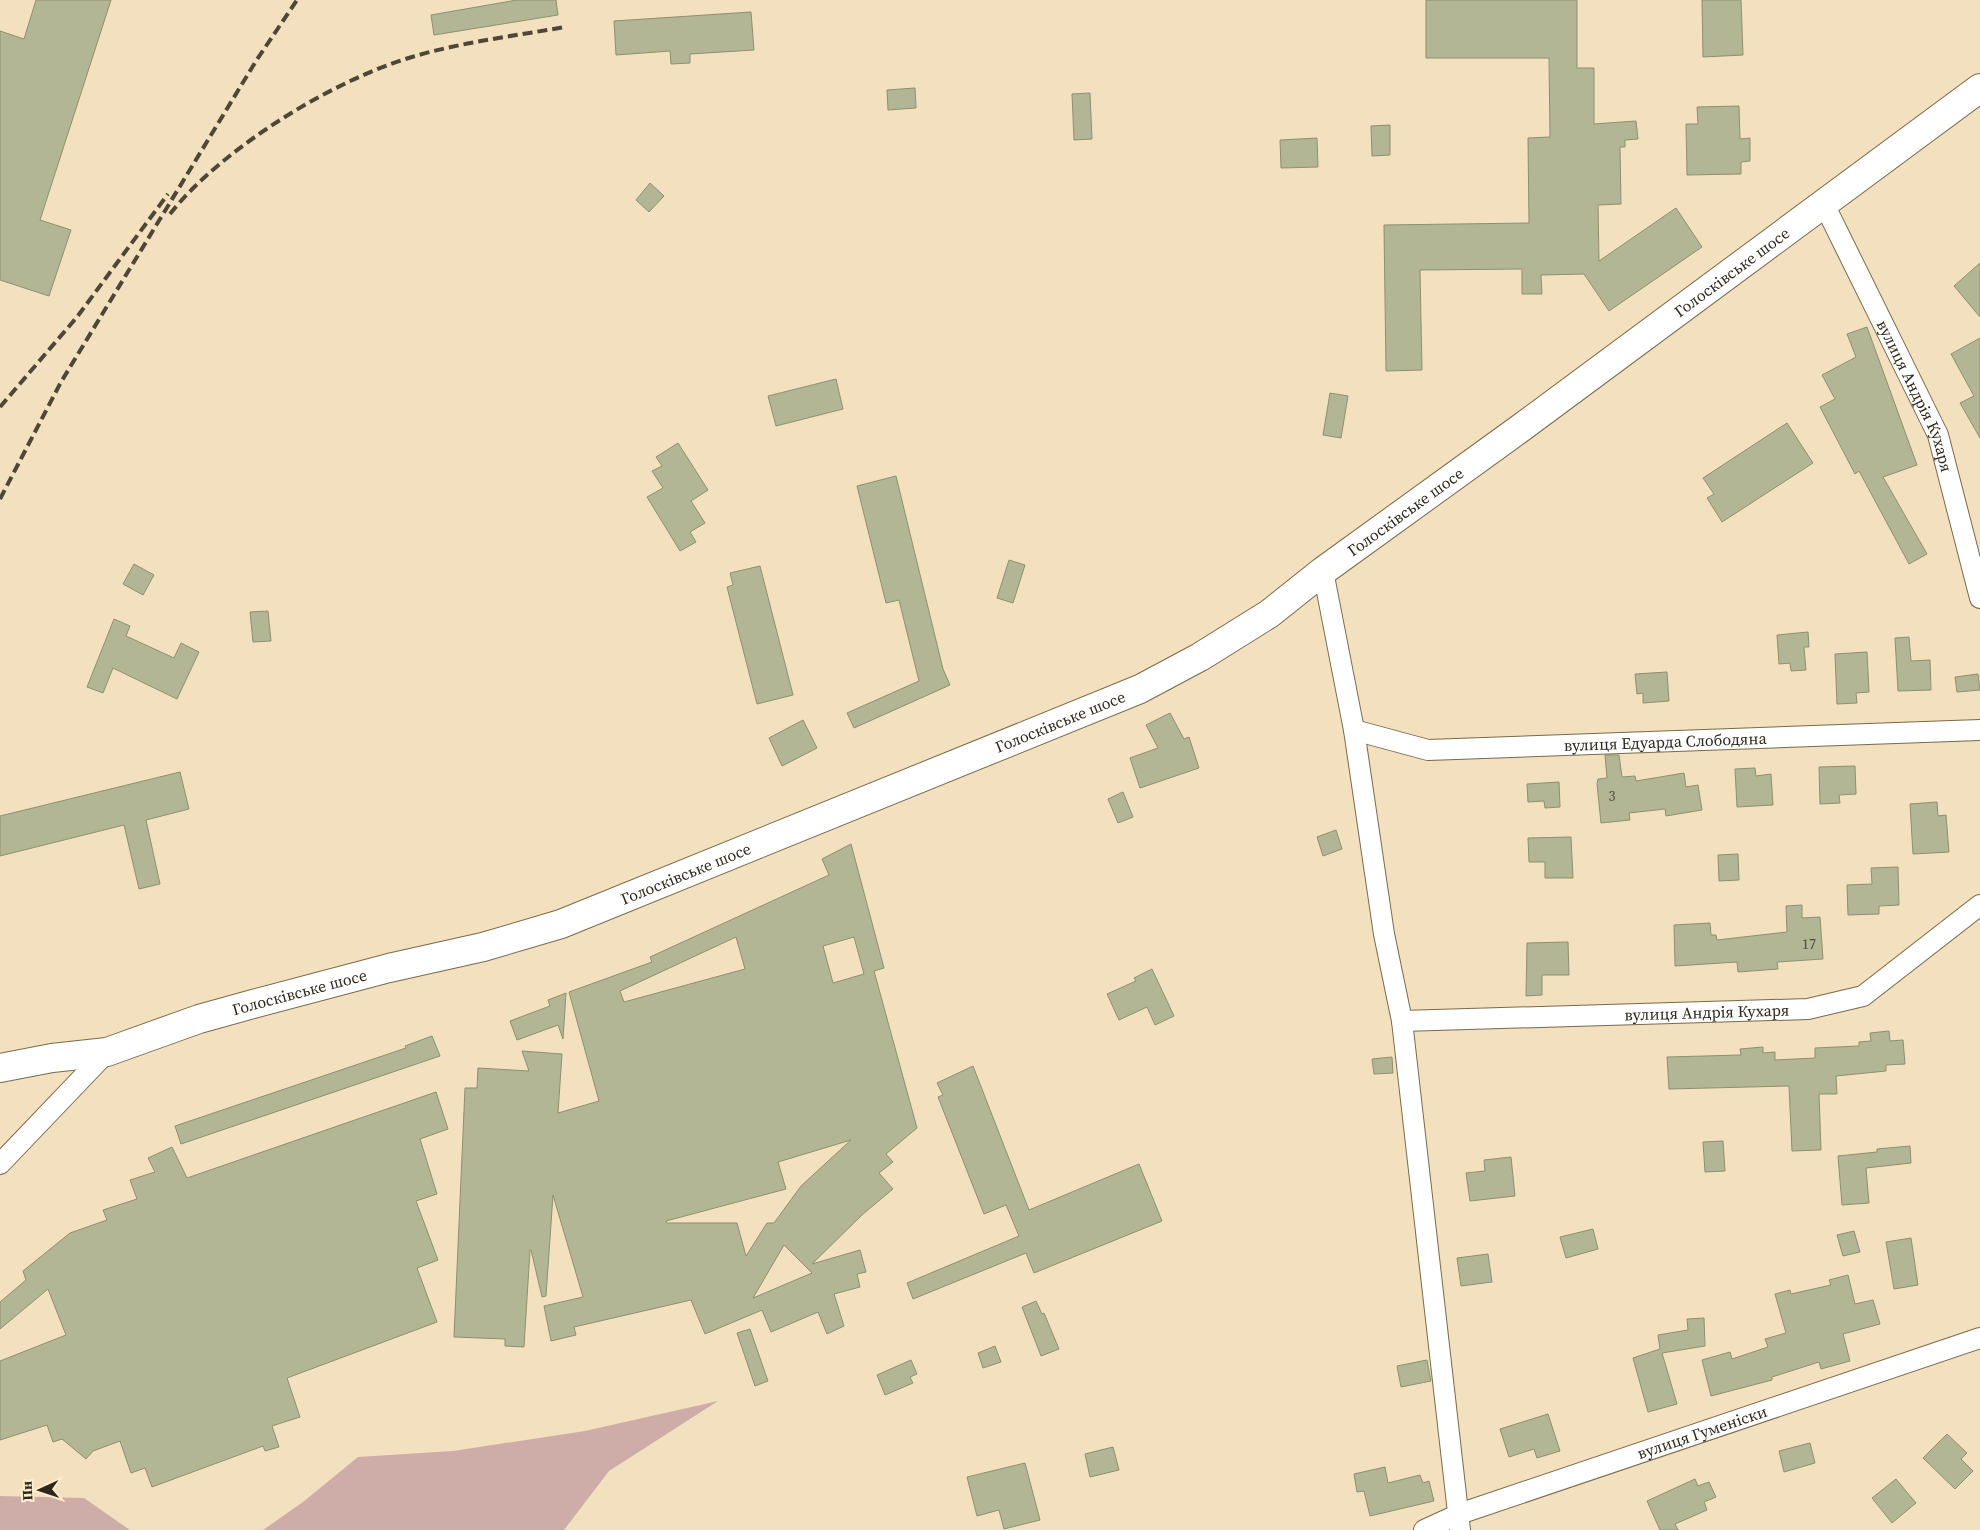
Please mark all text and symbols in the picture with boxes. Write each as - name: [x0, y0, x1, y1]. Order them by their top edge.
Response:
- street label: Голосківське шосе: [1669, 222, 1794, 322]
- street label: вулиця Андрія Кухаря: [1872, 316, 1958, 474]
- street label: Голосківське шосе: [1343, 462, 1468, 561]
- street label: Голосківське шосе: [992, 685, 1128, 758]
- street label: вулиця Едуарда Слободяна: [1563, 727, 1768, 756]
- house number: 3: [1609, 786, 1616, 806]
- street label: Голосківське шосе: [617, 837, 754, 910]
- house number: 17: [1802, 934, 1816, 954]
- street label: Голосківське шосе: [229, 963, 369, 1020]
- street label: вулиця Андрія Кухаря: [1624, 999, 1790, 1025]
- street label: вулиця Гуменіски: [1634, 1400, 1770, 1464]
- north arrow: [15, 1465, 65, 1515]
- text: Пн: [17, 1480, 38, 1501]

